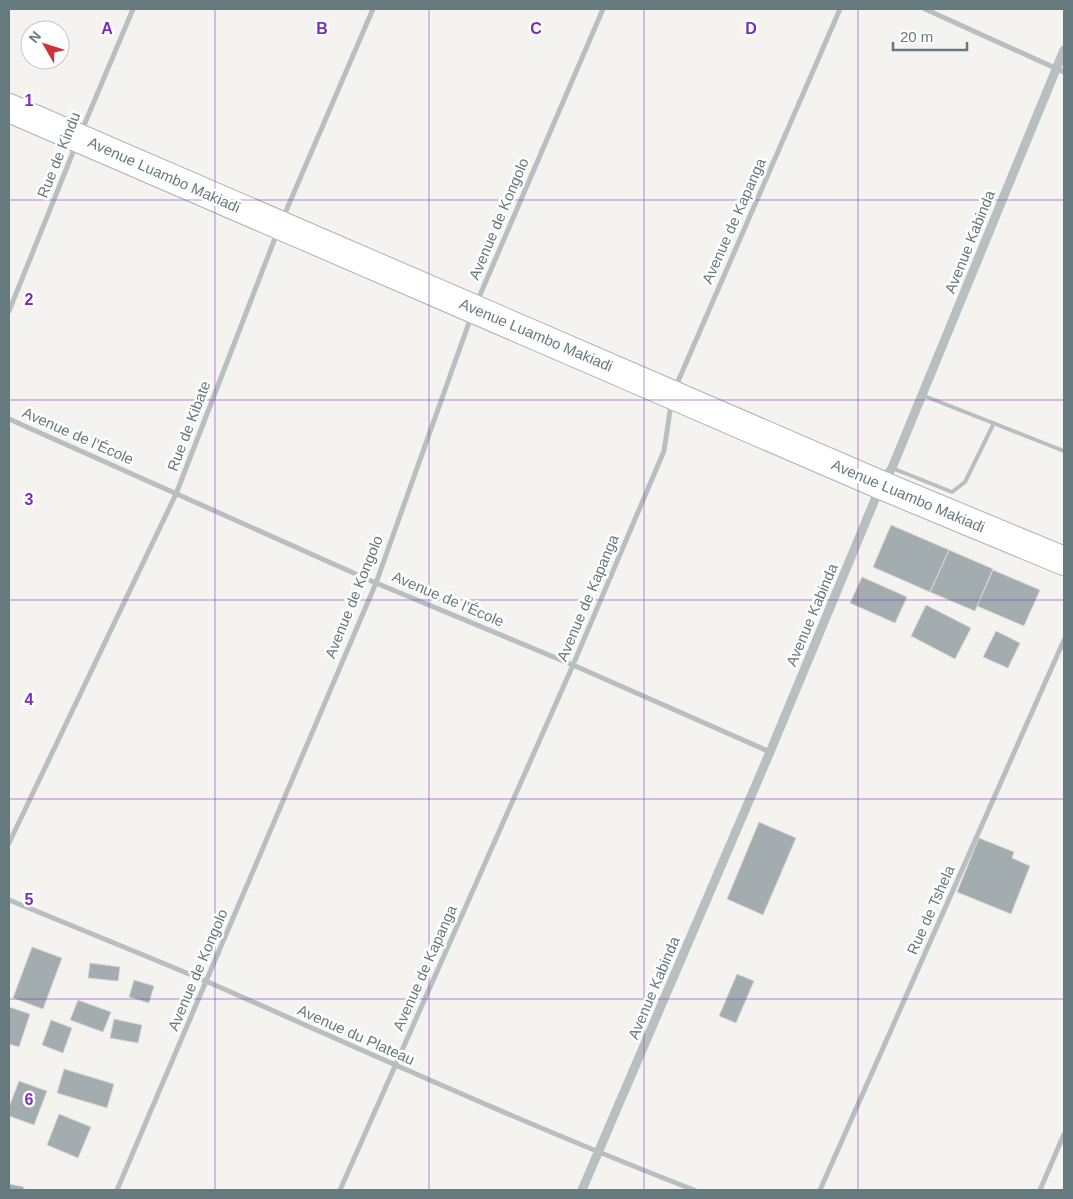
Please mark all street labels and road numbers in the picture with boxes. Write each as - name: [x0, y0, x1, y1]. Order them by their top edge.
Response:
- street label: Rue de Kindu: [34, 109, 83, 200]
- street label: Avenue Luambo Makiadi: [85, 133, 243, 216]
- street label: Avenue de Kongolo: [465, 155, 532, 282]
- street label: Avenue de Kapanga: [698, 155, 769, 286]
- street label: Avenue Kabinda: [941, 187, 998, 296]
- street label: Avenue Luambo Makiadi: [457, 295, 615, 375]
- street label: Rue de Kibate: [164, 378, 214, 473]
- street label: Avenue de l’École: [20, 403, 136, 468]
- street label: Avenue Luambo Makiadi: [829, 456, 987, 536]
- street label: Avenue de Kapanga: [553, 531, 622, 664]
- street label: Avenue de Kongolo: [321, 533, 386, 661]
- street label: Avenue Kabinda: [782, 560, 841, 669]
- street label: Avenue de l’École: [390, 567, 507, 630]
- street label: Rue de Tshela: [903, 862, 958, 957]
- street label: Avenue de Kapanga: [389, 902, 460, 1033]
- street label: Avenue de Kongolo: [164, 906, 231, 1033]
- street label: Avenue Kabinda: [624, 933, 683, 1042]
- street label: Avenue du Plateau: [295, 1001, 417, 1068]

